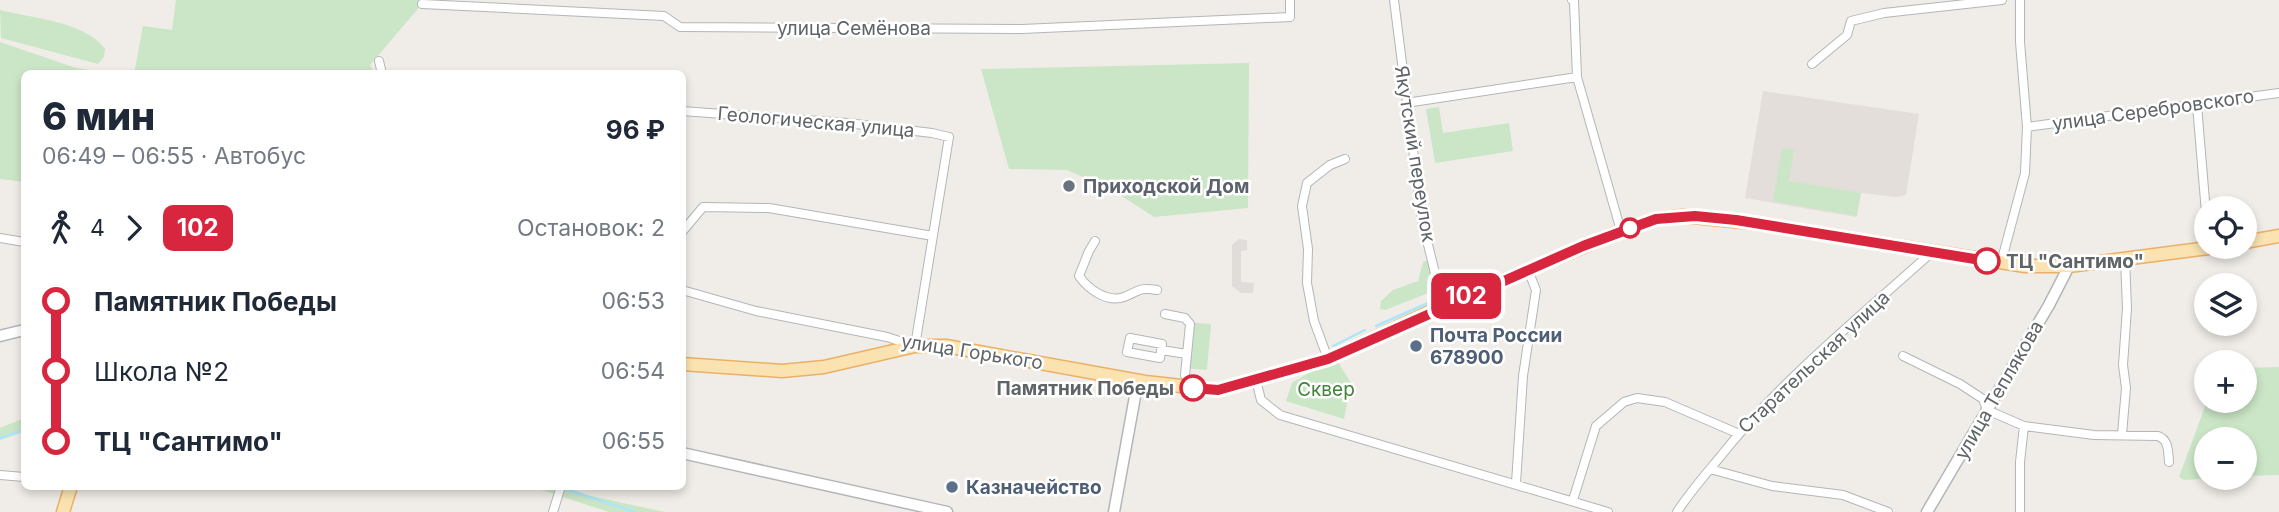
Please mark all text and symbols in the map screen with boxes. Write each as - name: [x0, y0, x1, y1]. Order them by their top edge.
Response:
- street label: улица Семёнова: [777, 17, 931, 40]
- street label: Якутский переулок: [1390, 64, 1440, 244]
- street label: улица Серебровского: [2051, 84, 2255, 136]
- text: 6 мин: [42, 93, 155, 139]
- street label: Геологическая улица: [716, 102, 916, 142]
- text: 96 ₽: [606, 114, 665, 145]
- text: 06:49 – 06:55 · Автобус: [42, 142, 306, 170]
- place label: Приходской Дом: [1083, 175, 1249, 198]
- marker: Приходской Дом: [1061, 178, 1077, 194]
- map controls: [2194, 196, 2257, 490]
- button: locate: [2194, 196, 2257, 259]
- icon: walk: [42, 209, 80, 247]
- icon: forward: [115, 209, 153, 247]
- text: 102: [177, 213, 219, 242]
- text: 4: [90, 214, 105, 242]
- text: Остановок: 2: [517, 214, 665, 242]
- unlabelled marker: [1620, 218, 1640, 238]
- marker: ТЦ "Сантимо": [1974, 248, 2000, 274]
- place label: ТЦ "Сантимо": [2006, 250, 2144, 273]
- line badge: 102: [1426, 273, 1506, 319]
- button: layers: [2194, 273, 2257, 336]
- text: 102: [1445, 281, 1487, 310]
- text: Памятник Победы: [94, 286, 337, 317]
- street label: Старательская улица: [1733, 286, 1895, 438]
- text: 06:53: [601, 287, 665, 315]
- street label: улица Теплякова: [1950, 316, 2048, 464]
- place label: Почта России 678900: [1430, 324, 1562, 369]
- street label: улица Горького: [900, 329, 1044, 375]
- marker: Почта России 678900: [1408, 338, 1424, 354]
- button: +: [2194, 350, 2257, 413]
- text: Школа №2: [94, 356, 229, 387]
- text: 06:54: [601, 357, 665, 385]
- marker: Памятник Победы: [1180, 375, 1206, 401]
- place label: Памятник Победы: [997, 377, 1174, 400]
- park label: Сквер: [1297, 378, 1355, 401]
- text: ТЦ "Сантимо": [94, 426, 283, 457]
- text: 06:55: [602, 427, 665, 455]
- button: −: [2194, 427, 2257, 490]
- place label: Казначейство: [966, 476, 1102, 499]
- marker: Казначейство: [944, 479, 960, 495]

